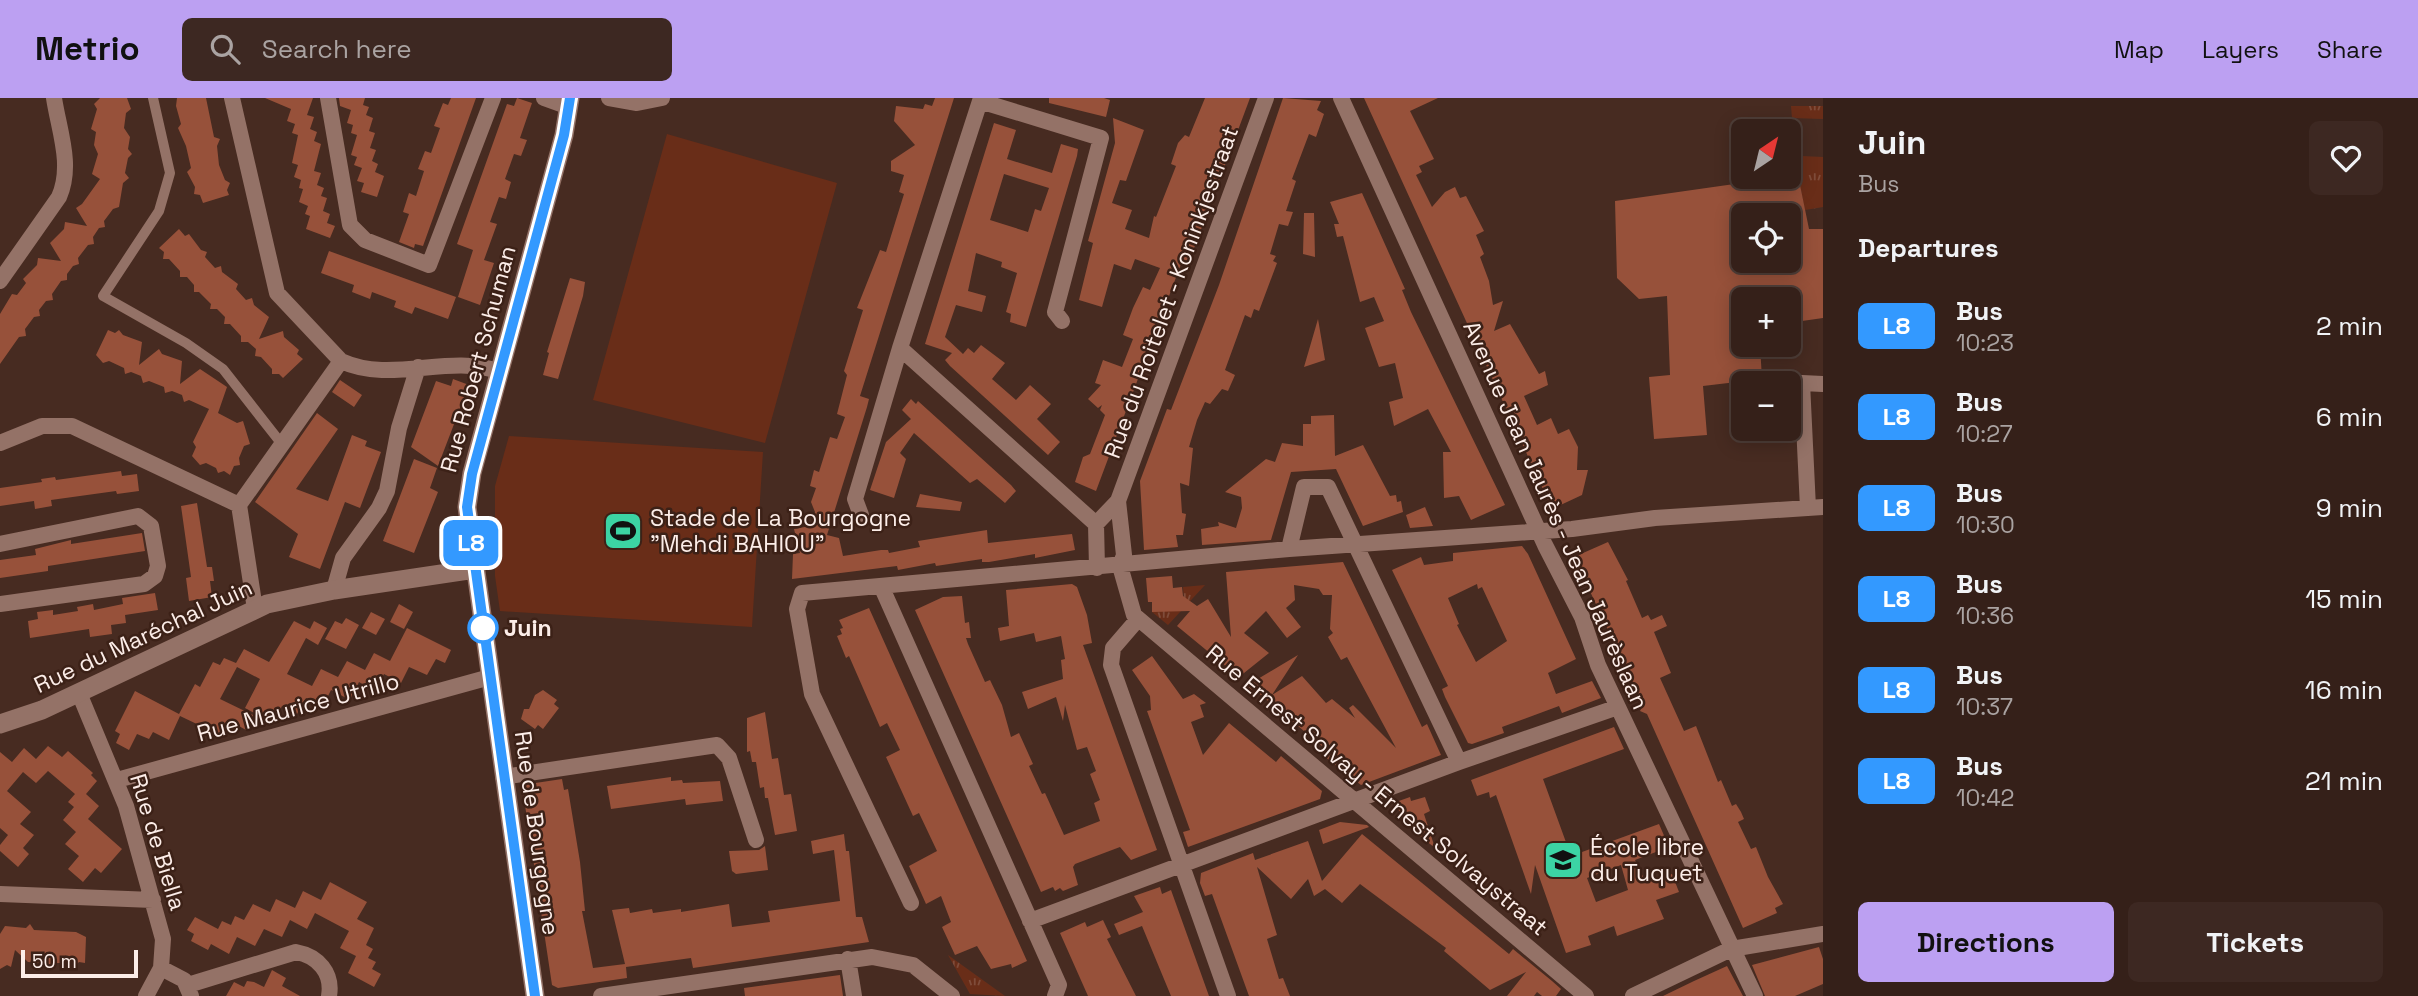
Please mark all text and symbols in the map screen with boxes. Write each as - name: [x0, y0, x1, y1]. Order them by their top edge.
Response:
- search box: [182, 18, 672, 81]
- text: Metrio: [35, 28, 140, 70]
- icon: search: [206, 30, 244, 68]
- text: Search here: [262, 32, 412, 66]
- text: Map: [2114, 34, 2164, 65]
- text: Layers: [2202, 34, 2279, 65]
- text: Share: [2317, 34, 2383, 65]
- north arrow: [1731, 119, 1801, 189]
- map controls: [1731, 119, 1801, 441]
- button: heart: [2309, 121, 2383, 195]
- street label: Rue du Roitelet - Koninkjestraat: [1097, 122, 1245, 462]
- text: Juin: [1858, 122, 1926, 164]
- text: Bus: [1858, 169, 1899, 199]
- button: locate: [1731, 203, 1801, 273]
- text: Departures: [1858, 231, 1999, 265]
- street label: Rue Robert Schuman: [433, 242, 523, 476]
- button: +: [1731, 287, 1801, 357]
- text: Bus: [1956, 294, 2003, 328]
- text: 2 min: [2316, 309, 2383, 343]
- text: L8: [1883, 310, 1910, 341]
- street label: Avenue Jean Jaurès - Jean Jaurèslaan: [1456, 316, 1656, 714]
- text: 10:23: [1956, 328, 2014, 358]
- button: −: [1731, 371, 1801, 441]
- text: Bus: [1956, 385, 2003, 419]
- text: 6 min: [2316, 400, 2383, 434]
- text: L8: [1883, 401, 1910, 432]
- text: 10:27: [1956, 419, 2013, 449]
- text: Bus: [1956, 476, 2003, 510]
- text: 9 min: [2316, 491, 2383, 525]
- text: L8: [1883, 492, 1910, 523]
- place label: Stade de La Bourgogne "Mehdi BAHIOU": [650, 503, 911, 559]
- sports icon: Stade de La Bourgogne "Mehdi BAHIOU": [602, 510, 644, 552]
- text: 10:30: [1956, 510, 2015, 540]
- line badge: L8: [440, 520, 503, 566]
- text: L8: [457, 527, 485, 558]
- text: Bus: [1956, 567, 2003, 601]
- street label: Rue du Maréchal Juin: [29, 572, 257, 700]
- text: 15 min: [2305, 582, 2383, 616]
- text: L8: [1883, 583, 1910, 614]
- text: 10:36: [1956, 601, 2014, 631]
- marker: Juin: [468, 613, 498, 643]
- place label: Juin: [504, 613, 552, 643]
- street label: Rue Ernest Solvay - Ernest Solvaystraat: [1200, 638, 1554, 942]
- text: Bus: [1956, 658, 2003, 692]
- street label: Rue Maurice Utrillo: [194, 666, 402, 748]
- text: 16 min: [2305, 673, 2383, 707]
- text: L8: [1883, 674, 1910, 705]
- text: 10:37: [1956, 692, 2013, 722]
- street label: Rue de Bourgogne: [508, 729, 566, 937]
- text: Bus: [1956, 749, 2003, 783]
- text: 21 min: [2305, 764, 2383, 798]
- text: L8: [1883, 765, 1910, 796]
- street label: Rue de Biella: [123, 770, 193, 914]
- text: 10:42: [1956, 783, 2014, 813]
- place label: École libre du Tuquet: [1590, 832, 1704, 888]
- school or university icon: École libre du Tuquet: [1542, 839, 1584, 881]
- button: Directions: [1858, 902, 2114, 982]
- button: Tickets: [2128, 902, 2383, 982]
- scale bar: [21, 947, 138, 979]
- text: 50 m: [32, 949, 77, 974]

